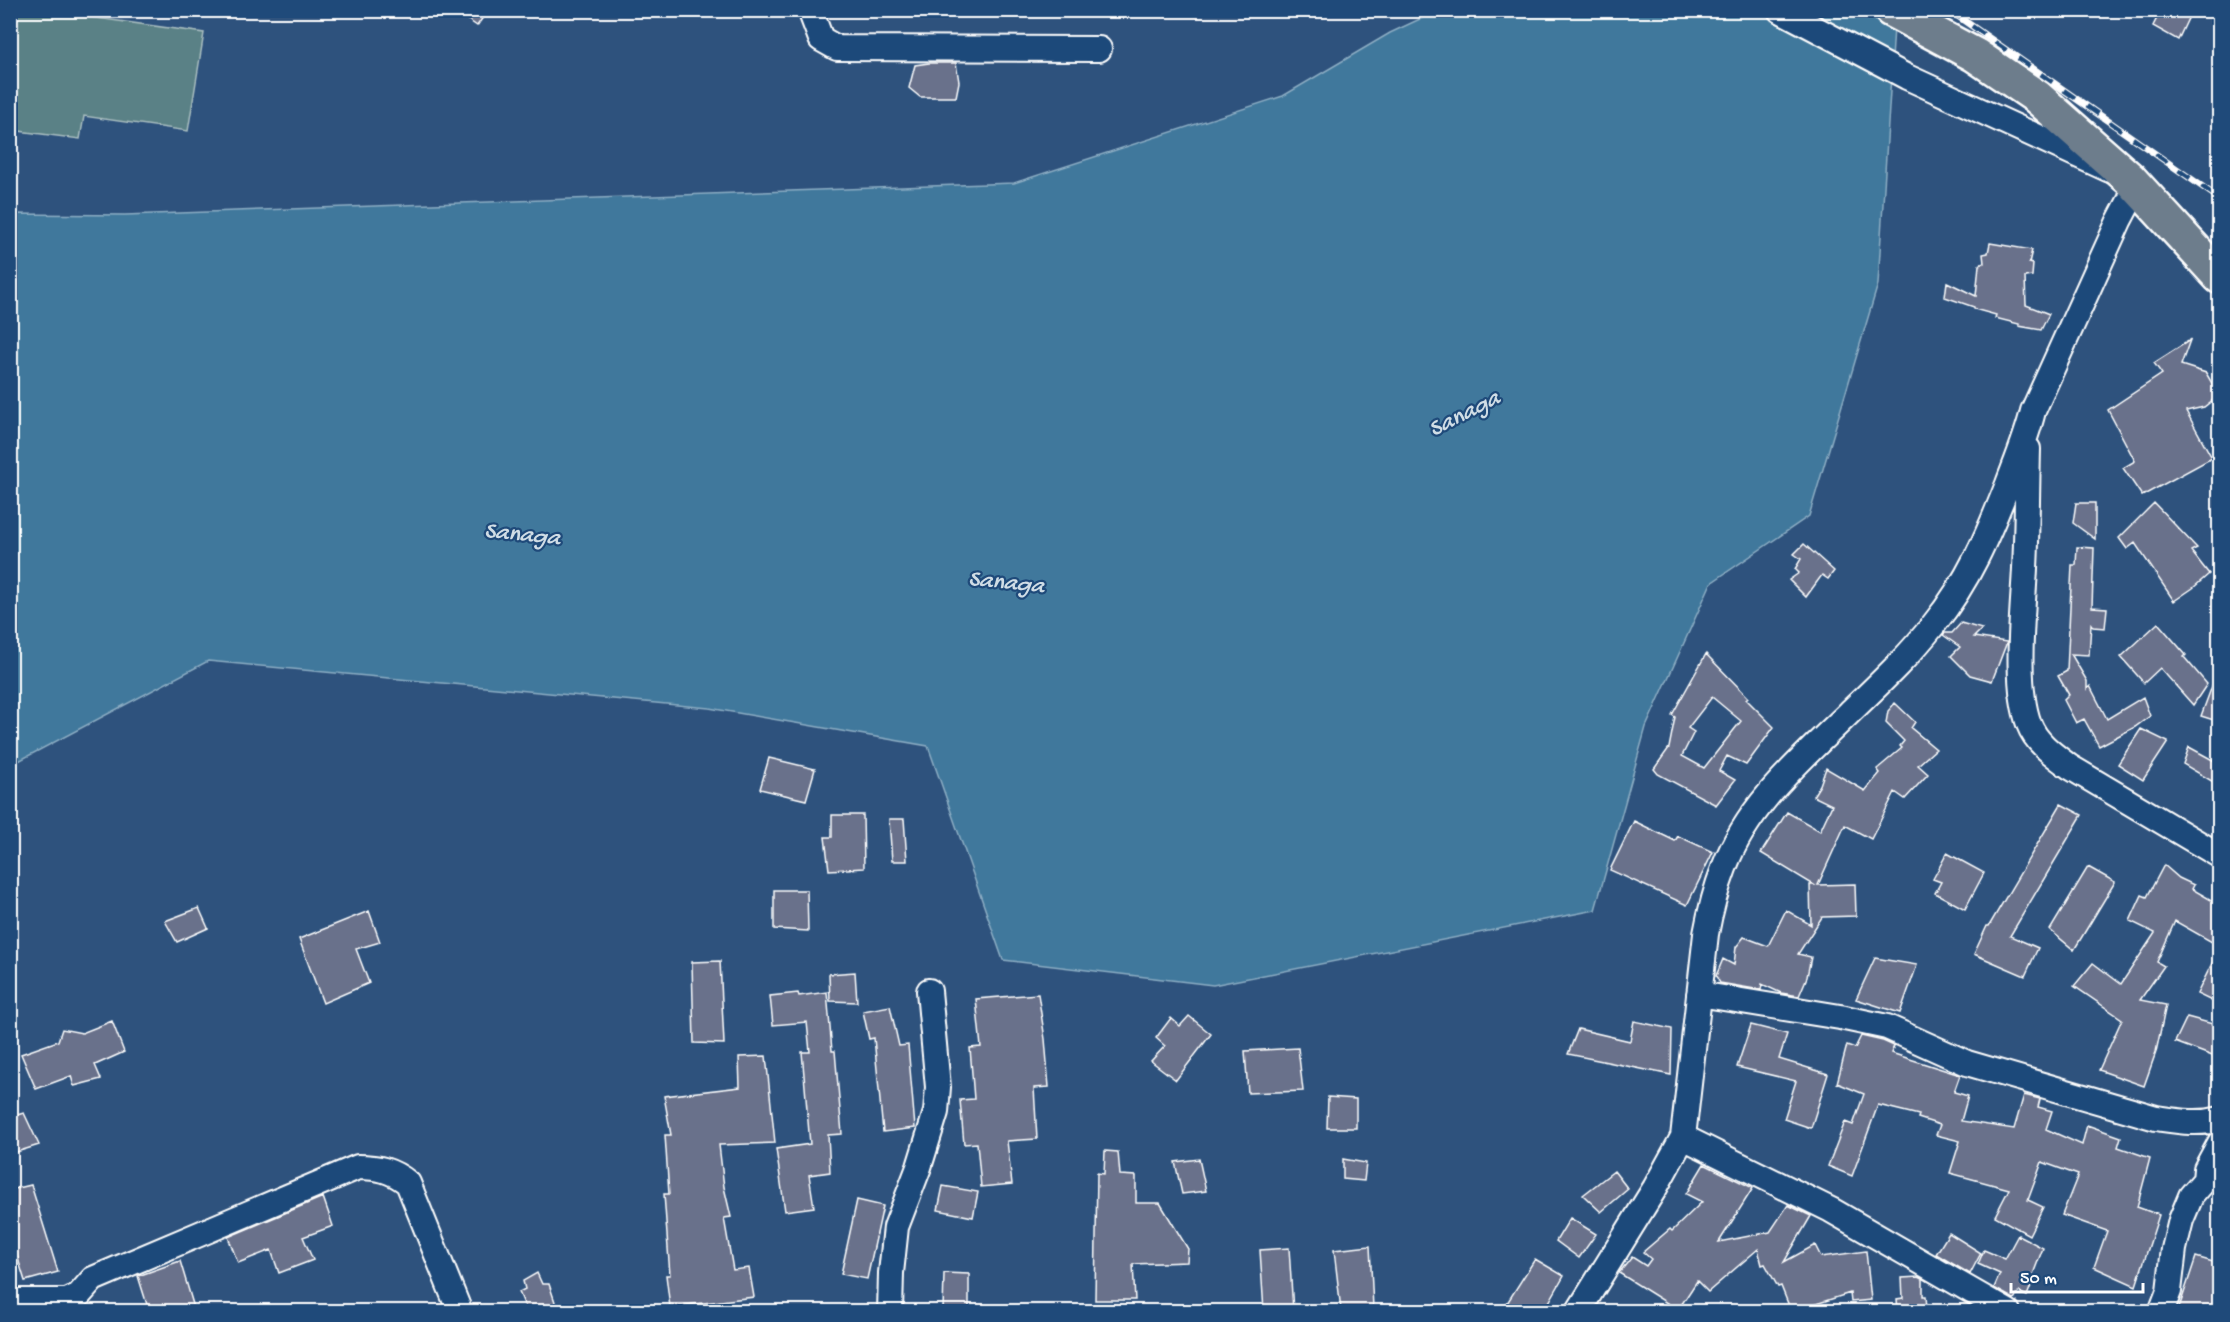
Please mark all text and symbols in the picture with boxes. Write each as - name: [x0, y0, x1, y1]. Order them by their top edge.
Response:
- water label: Sanaga: [1424, 384, 1507, 445]
- water label: Sanaga: [483, 518, 563, 555]
- water label: Sanaga: [967, 566, 1047, 603]
- scale bar: [2011, 1256, 2143, 1294]
- text: 50 m: [2020, 1269, 2057, 1290]

